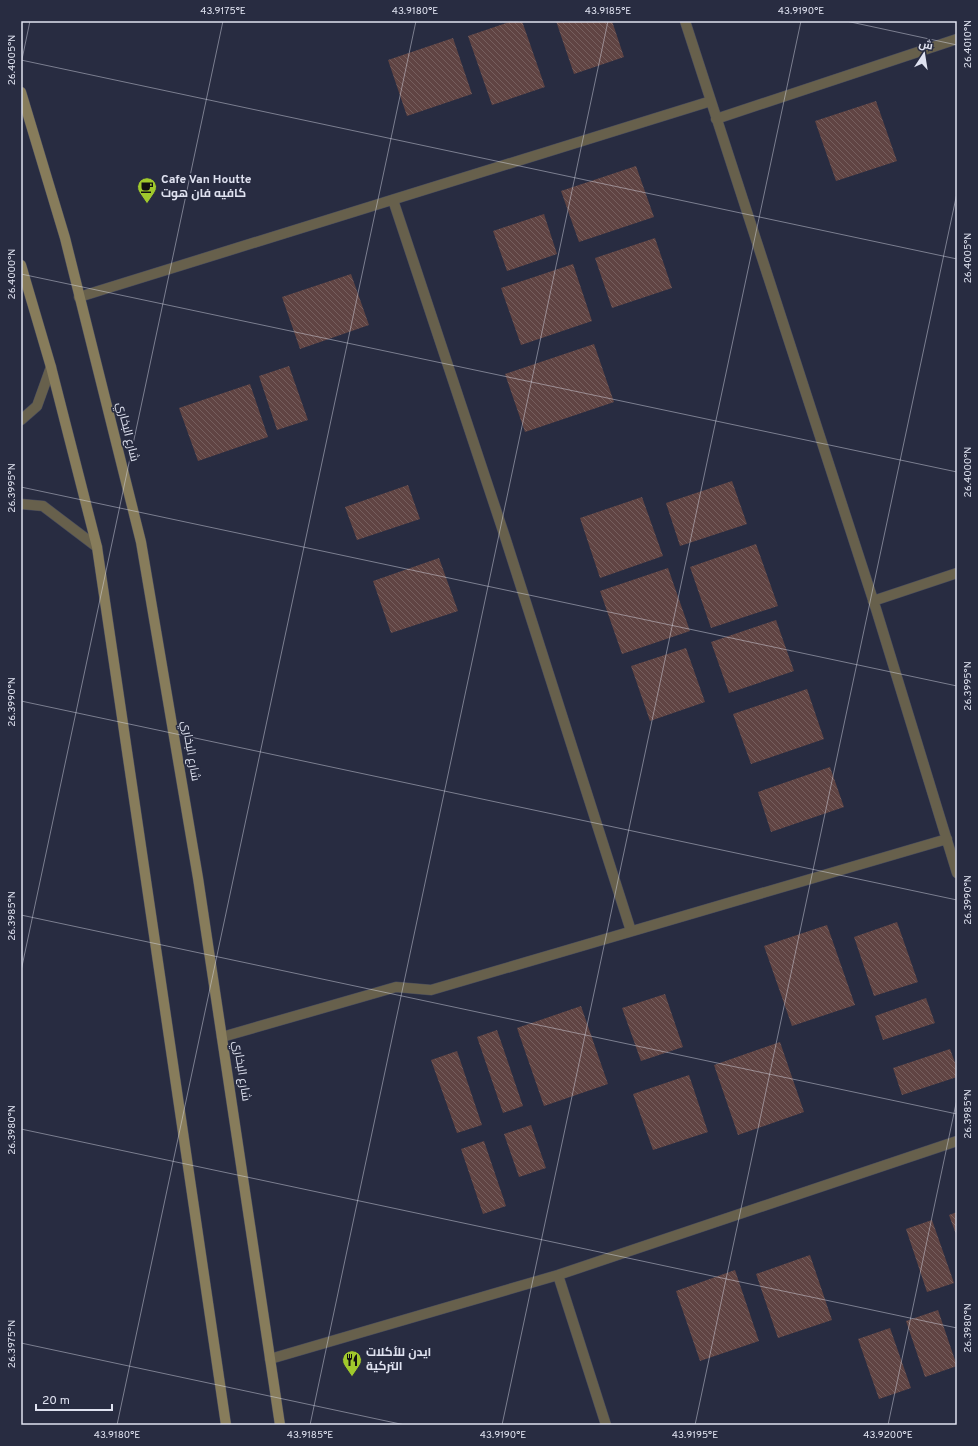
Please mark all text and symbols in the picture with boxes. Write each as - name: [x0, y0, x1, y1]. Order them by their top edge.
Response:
- text: 43.9175°E: [200, 5, 246, 18]
- text: 43.9180°E: [392, 5, 438, 18]
- text: 43.9185°E: [585, 5, 631, 18]
- text: 43.9190°E: [778, 5, 824, 18]
- text: 26.4010°N: [962, 20, 975, 68]
- north arrow: [904, 34, 944, 74]
- text: 26.4005°N: [6, 35, 19, 85]
- text: ش: [918, 37, 934, 54]
- place label: Cafe Van Houtte كافيه فان هوت: [161, 172, 252, 202]
- cafe icon: Cafe Van Houtte كافيه فان هوت: [136, 176, 158, 204]
- text: 26.4005°N: [962, 233, 975, 283]
- text: 26.4000°N: [6, 249, 19, 299]
- street label: شارع البخاري: [111, 401, 142, 464]
- text: 26.4000°N: [962, 447, 975, 497]
- text: 26.3995°N: [6, 463, 19, 513]
- text: 26.3995°N: [962, 661, 975, 711]
- text: 26.3990°N: [6, 677, 19, 727]
- street label: شارع البخاري: [176, 720, 203, 783]
- text: 26.3990°N: [962, 875, 975, 925]
- text: 26.3985°N: [6, 891, 19, 941]
- street label: شارع البخاري: [227, 1040, 254, 1103]
- text: 26.3985°N: [962, 1089, 975, 1139]
- text: 26.3980°N: [6, 1105, 19, 1155]
- text: 26.3980°N: [962, 1303, 975, 1353]
- text: 26.3975°N: [6, 1320, 19, 1368]
- place label: ايدن للأكلات التركية: [366, 1345, 431, 1375]
- restaurant icon: ايدن للأكلات التركية: [341, 1349, 363, 1377]
- scale bar: [36, 1386, 112, 1412]
- text: 20 m: [42, 1393, 70, 1409]
- text: 43.9180°E: [94, 1429, 140, 1442]
- text: 43.9185°E: [287, 1429, 333, 1442]
- text: 43.9190°E: [480, 1429, 526, 1442]
- text: 43.9195°E: [672, 1429, 718, 1442]
- text: 43.9200°E: [863, 1429, 913, 1442]

